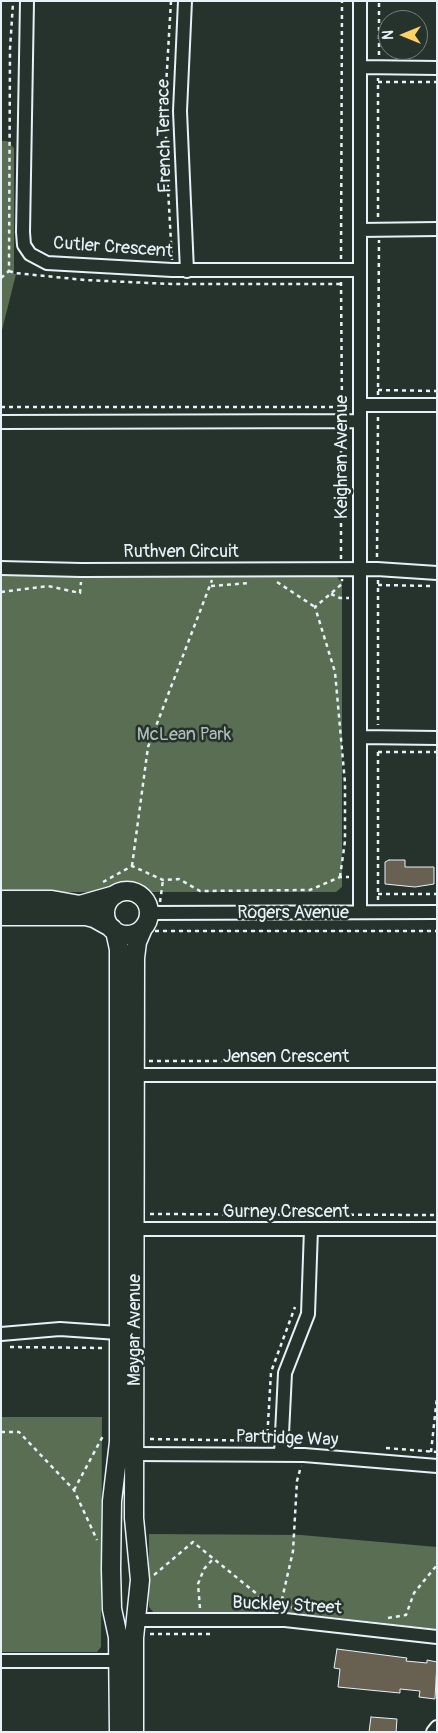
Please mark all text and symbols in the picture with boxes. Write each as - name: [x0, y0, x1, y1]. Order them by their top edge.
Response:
- north arrow: [378, 10, 428, 60]
- text: N: [380, 30, 397, 40]
- street label: French Terrace: [153, 79, 177, 193]
- street label: Cutler Crescent: [52, 233, 174, 263]
- street label: Keighran Avenue: [331, 395, 353, 519]
- street label: Ruthven Circuit: [123, 541, 239, 563]
- park label: McLean Park: [137, 724, 231, 746]
- street label: Rogers Avenue: [237, 902, 349, 924]
- street label: Jensen Crescent: [223, 1046, 349, 1068]
- street label: Gurney Crescent: [222, 1201, 350, 1223]
- street label: Maygar Avenue: [124, 1274, 146, 1386]
- street label: Partridge Way: [235, 1426, 339, 1452]
- street label: Buckley Street: [232, 1592, 342, 1620]

